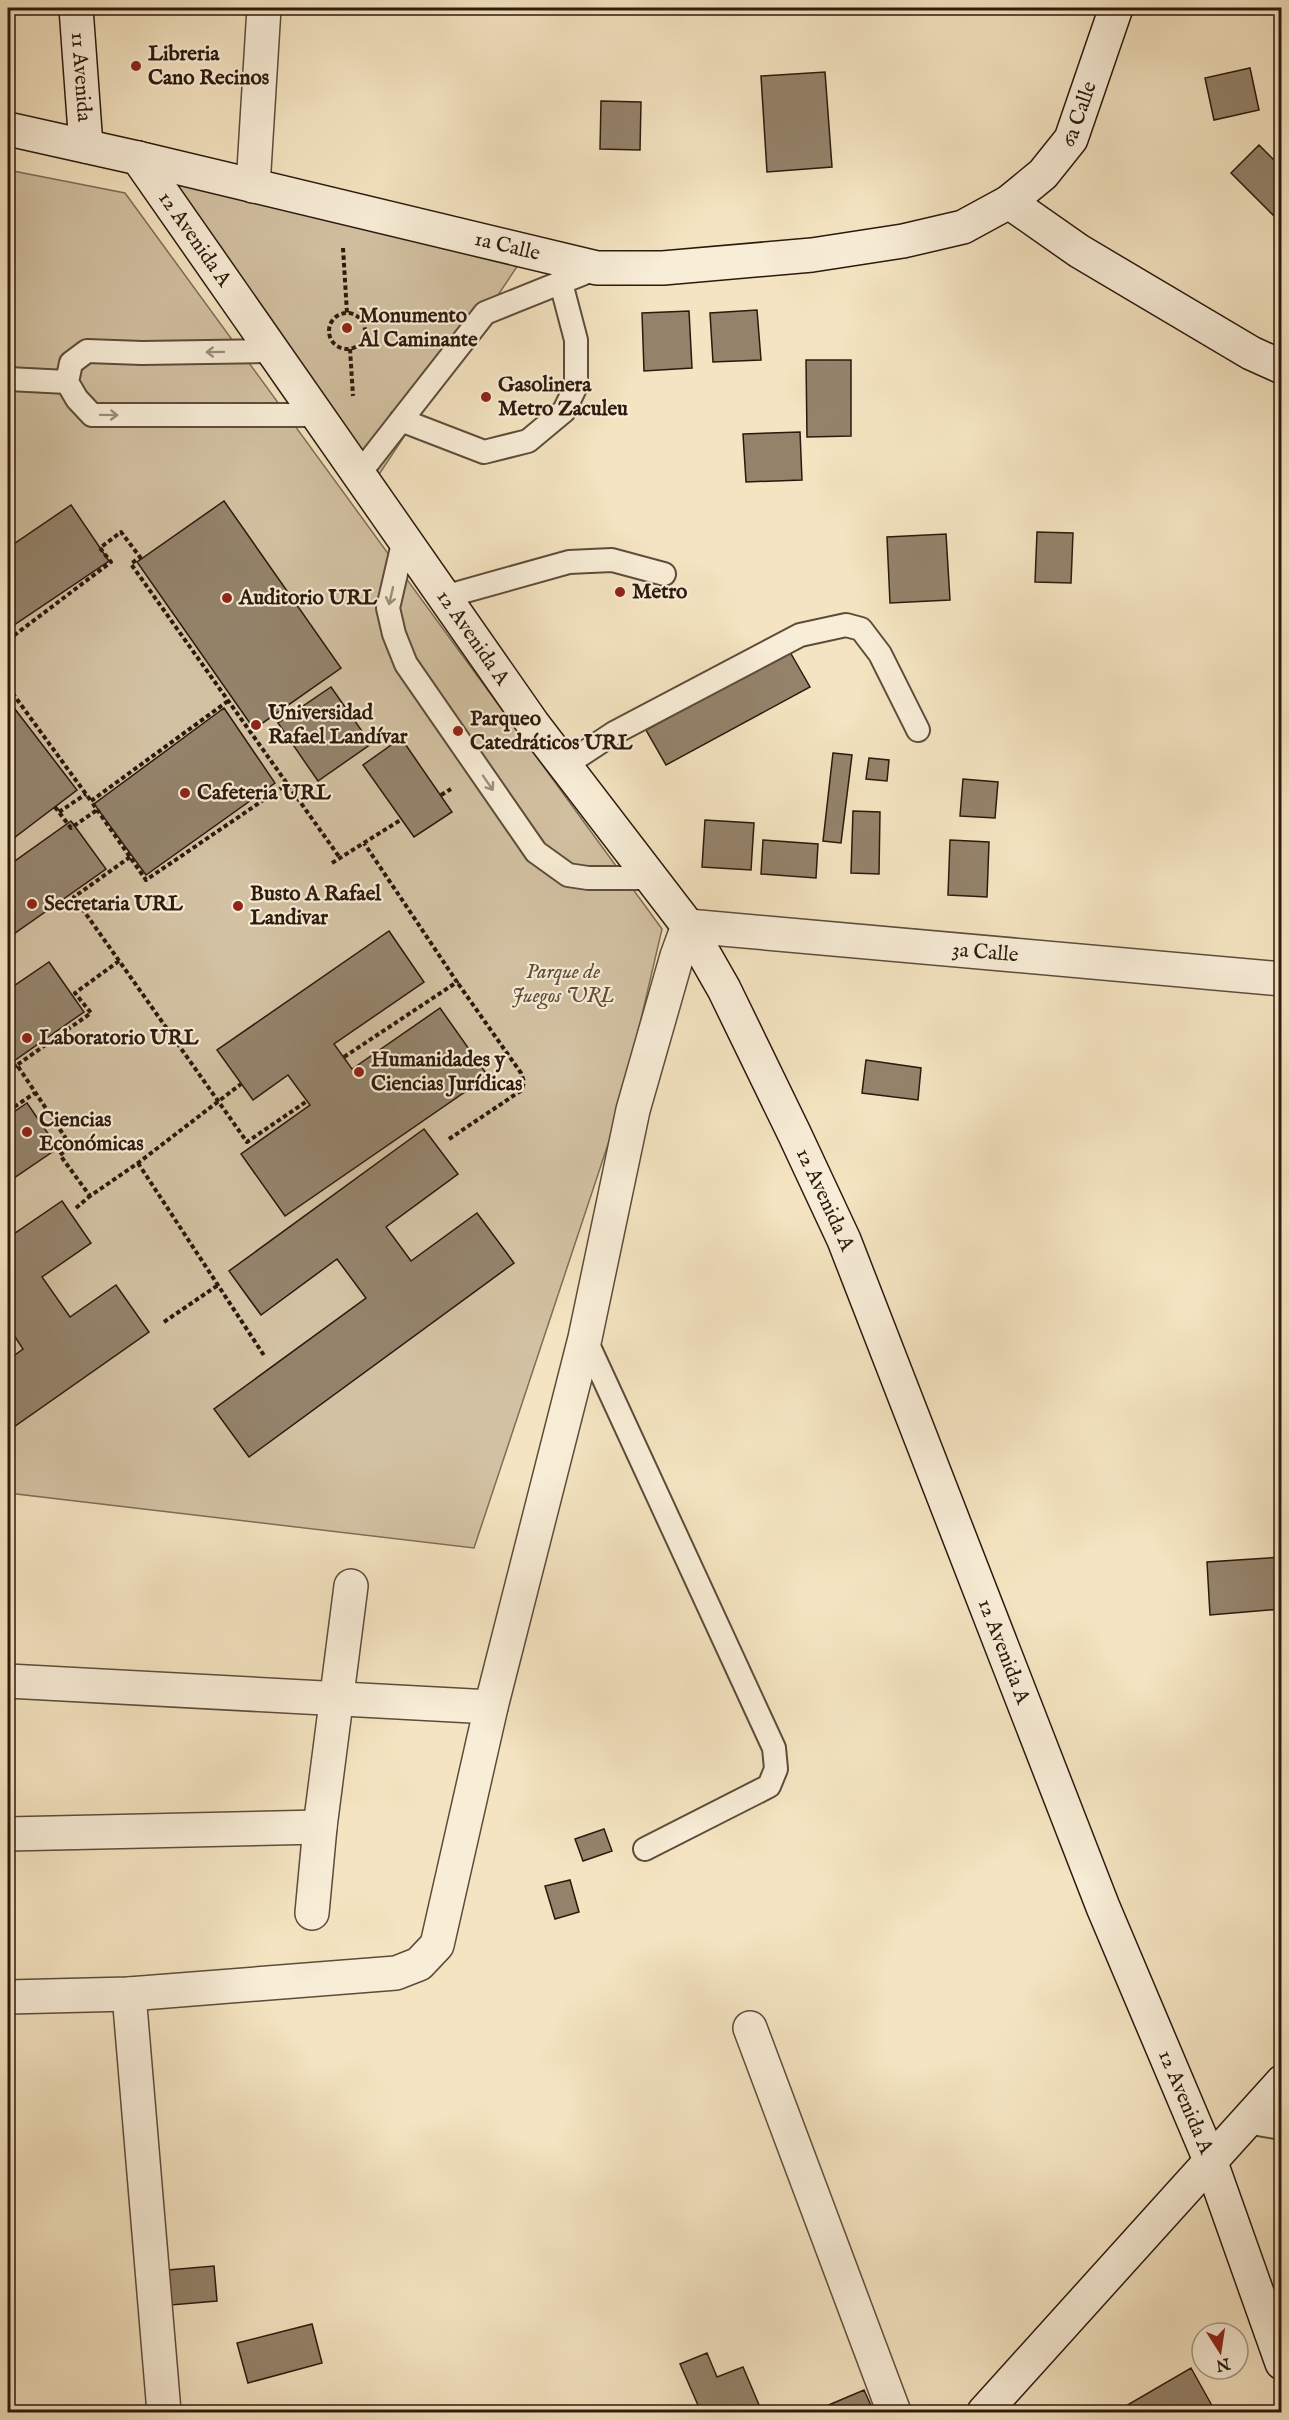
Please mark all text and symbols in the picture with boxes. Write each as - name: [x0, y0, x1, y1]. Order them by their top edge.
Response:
- street label: 11 Avenida: [64, 31, 98, 124]
- place label: Libreria Cano Recinos: [148, 41, 269, 92]
- marker: Libreria Cano Recinos: [129, 59, 143, 73]
- street label: 6a Calle: [1056, 77, 1103, 153]
- street label: 12 Avenida A: [152, 186, 238, 293]
- street label: 1a Calle: [472, 226, 543, 267]
- place label: Monumento Al Caminante: [358, 303, 478, 354]
- marker: Monumento Al Caminante: [340, 321, 354, 335]
- one-way arrow: [205, 346, 225, 358]
- place label: Gasolinera Metro Zaculeu: [498, 372, 628, 423]
- marker: Gasolinera Metro Zaculeu: [479, 390, 493, 404]
- one-way arrow: [98, 409, 118, 421]
- place label: Metro: [632, 579, 688, 606]
- place label: Auditorio URL: [238, 585, 378, 612]
- one-way arrow: [385, 585, 396, 605]
- street label: 12 Avenida A: [430, 585, 516, 691]
- marker: Metro: [613, 585, 627, 599]
- marker: Auditorio URL: [220, 591, 234, 605]
- place label: Universidad Rafael Landívar: [267, 700, 408, 751]
- place label: Parqueo Catedráticos URL: [470, 706, 634, 757]
- marker: Universidad Rafael Landívar: [249, 718, 263, 732]
- marker: Parqueo Catedráticos URL: [451, 724, 465, 738]
- one-way arrow: [482, 774, 494, 790]
- place label: Cafeteria URL: [197, 780, 332, 807]
- marker: Cafeteria URL: [178, 786, 192, 800]
- place label: Busto A Rafael Landivar: [250, 881, 382, 932]
- place label: Secretaria URL: [44, 891, 184, 918]
- marker: Secretaria URL: [25, 897, 39, 911]
- marker: Busto A Rafael Landivar: [231, 899, 245, 913]
- street label: 3a Calle: [951, 936, 1020, 969]
- park label: Parque de Juegos URL: [512, 959, 614, 1010]
- place label: Laboratorio URL: [39, 1025, 199, 1052]
- marker: Laboratorio URL: [20, 1031, 34, 1045]
- place label: Humanidades y Ciencias Jurídicas: [371, 1047, 522, 1098]
- marker: Humanidades y Ciencias Jurídicas: [352, 1065, 366, 1079]
- place label: Ciencias Económicas: [39, 1107, 144, 1158]
- marker: Ciencias Económicas: [20, 1125, 34, 1139]
- street label: 12 Avenida A: [789, 1144, 861, 1256]
- street label: 12 Avenida A: [971, 1595, 1037, 1709]
- street label: 12 Avenida A: [1152, 2046, 1220, 2159]
- north arrow: [1190, 2321, 1250, 2381]
- text: N: [1214, 2352, 1233, 2375]

